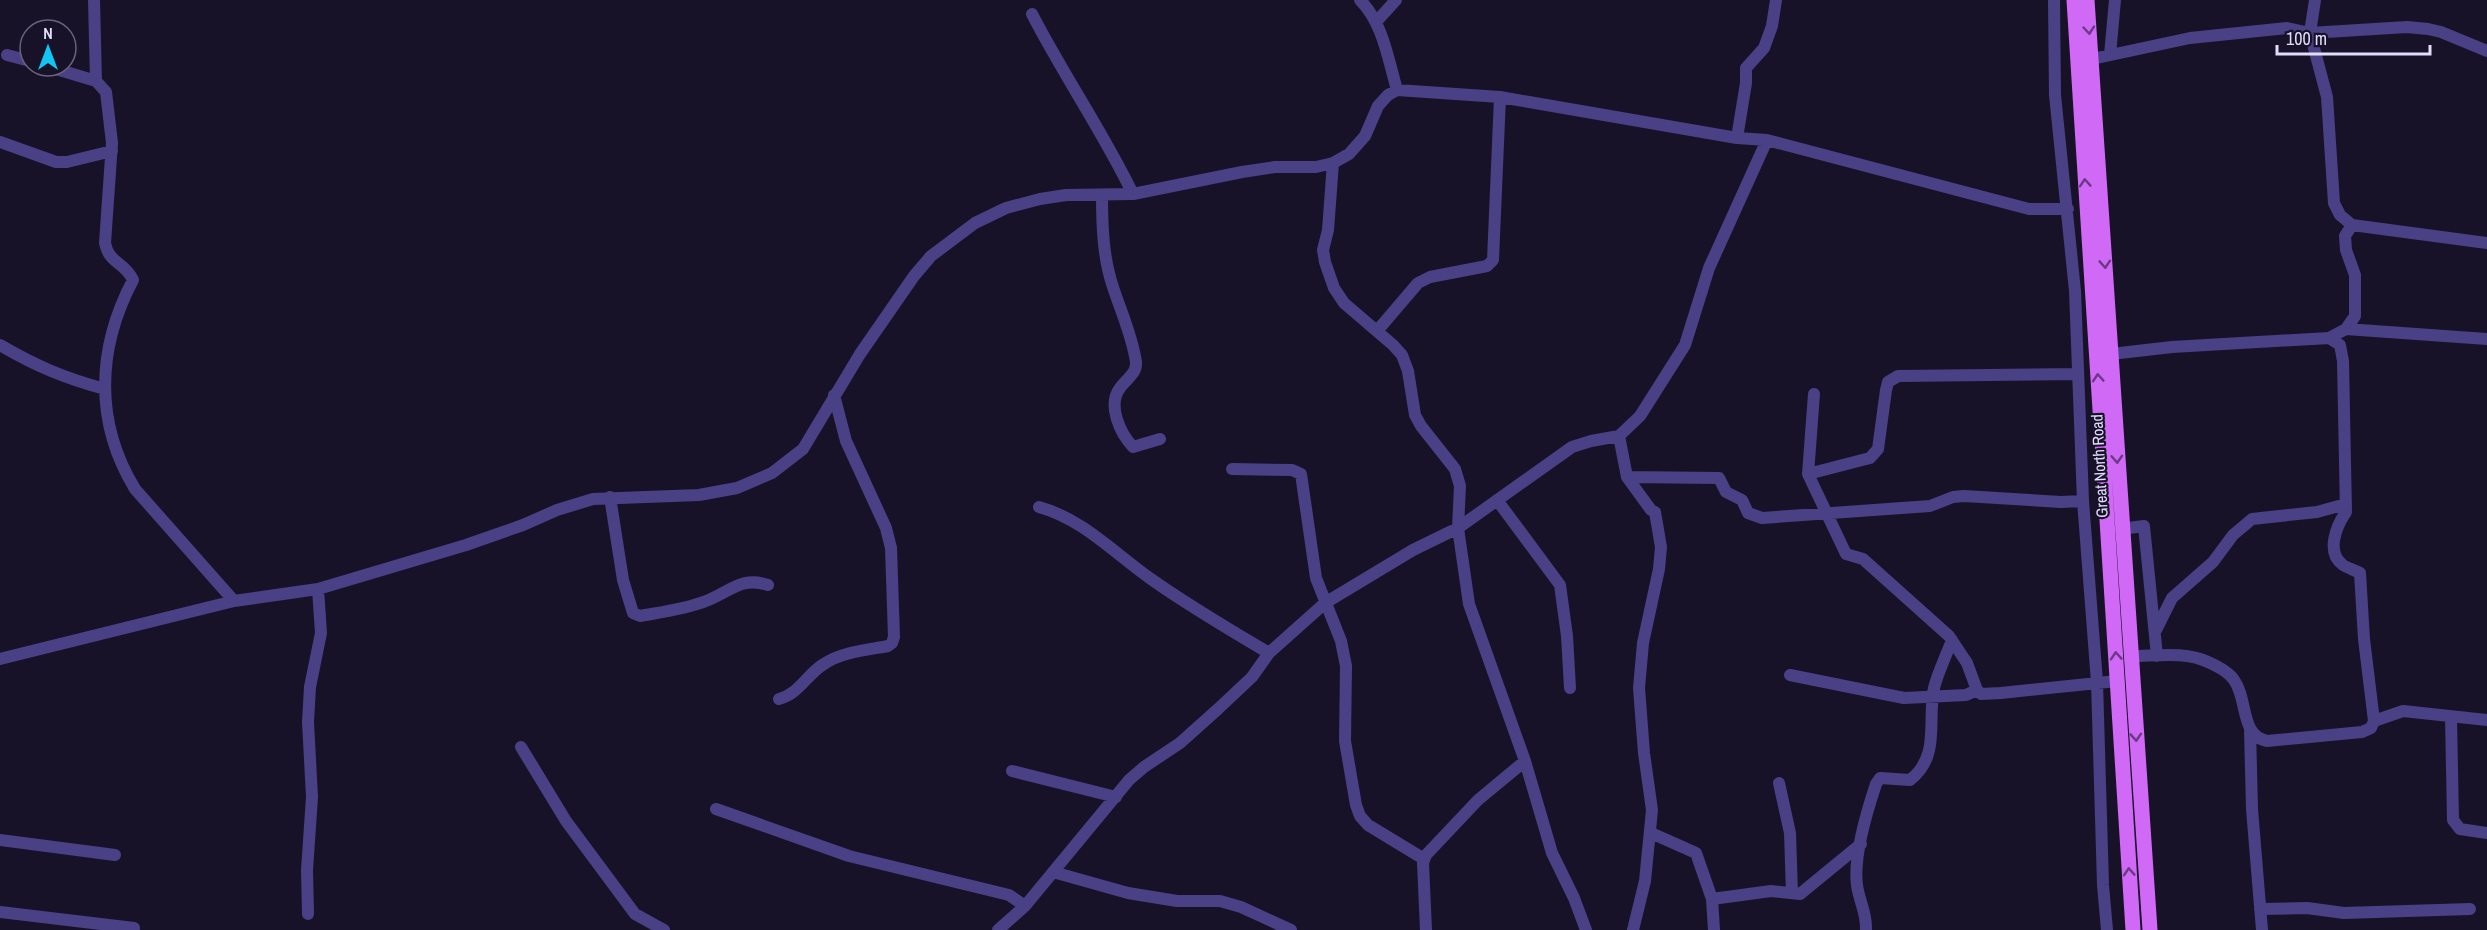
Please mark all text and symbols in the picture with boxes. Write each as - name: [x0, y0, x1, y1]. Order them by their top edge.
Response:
- north arrow: [18, 18, 78, 78]
- scale bar: [2277, 18, 2430, 56]
- text: N: [43, 22, 53, 44]
- one-way arrow: [2083, 25, 2096, 34]
- text: 100 m: [2286, 26, 2327, 51]
- one-way arrow: [2079, 179, 2092, 188]
- one-way arrow: [2098, 260, 2111, 269]
- one-way arrow: [2092, 373, 2105, 382]
- street label: Great North Road: [2085, 414, 2113, 518]
- one-way arrow: [2110, 454, 2123, 463]
- one-way arrow: [2110, 652, 2123, 661]
- one-way arrow: [2130, 733, 2143, 742]
- one-way arrow: [2123, 867, 2136, 876]

